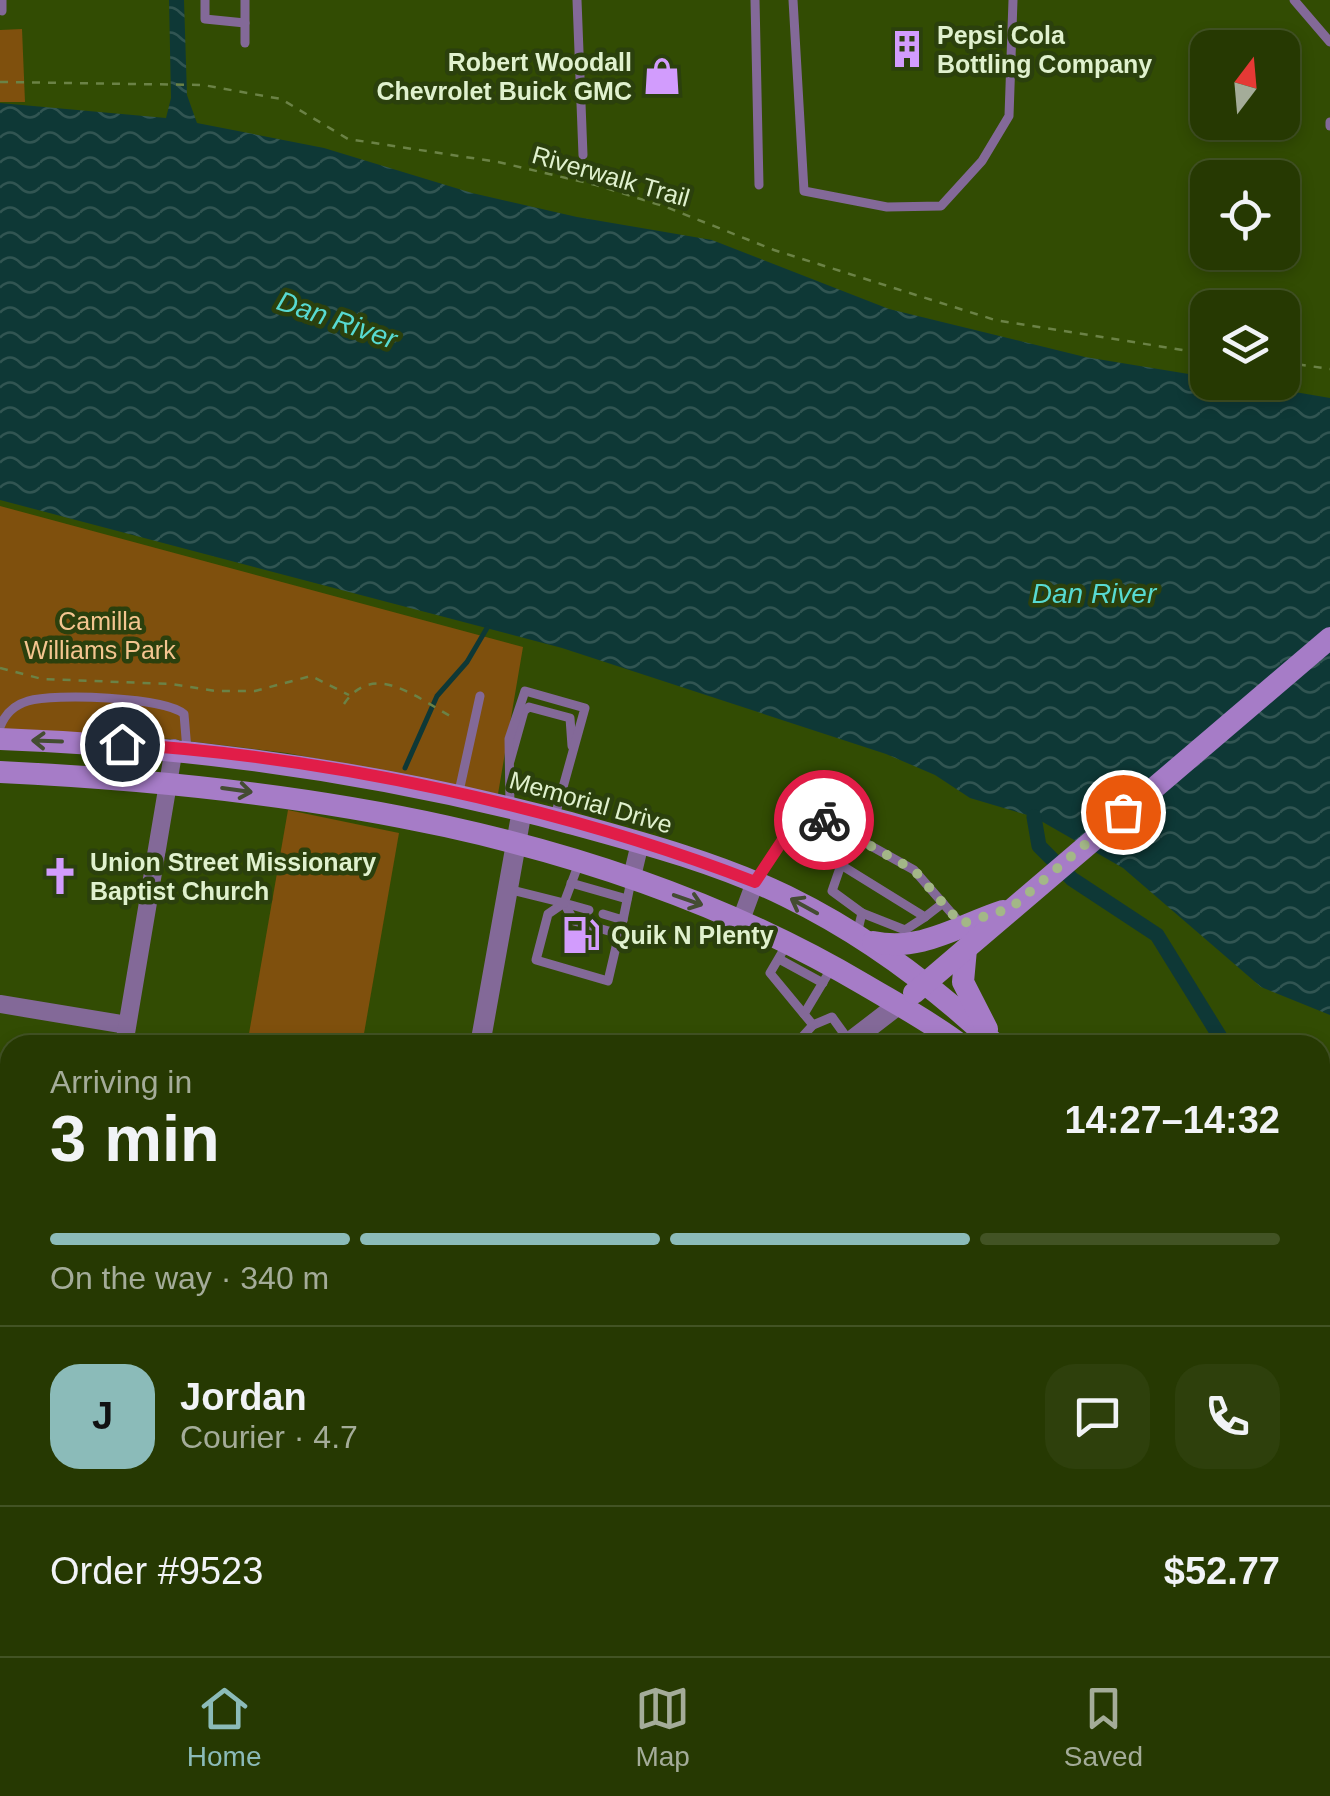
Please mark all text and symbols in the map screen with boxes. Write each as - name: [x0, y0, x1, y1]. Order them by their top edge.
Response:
- place label: Pepsi Cola Bottling Company: [937, 21, 1152, 78]
- building icon: Pepsi Cola Bottling Company: [886, 28, 928, 70]
- north arrow: [1190, 30, 1300, 140]
- map controls: [1190, 30, 1300, 400]
- place label: Robert Woodall Chevrolet Buick GMC: [376, 48, 632, 105]
- shop icon: Robert Woodall Chevrolet Buick GMC: [641, 55, 683, 97]
- street label: Riverwalk Trail: [529, 140, 693, 212]
- button: locate: [1190, 160, 1300, 270]
- water label: Dan River: [273, 285, 402, 355]
- button: layers: [1190, 290, 1300, 400]
- water label: Dan River: [1032, 578, 1158, 609]
- park label: Camilla Williams Park: [24, 607, 176, 664]
- pin: [80, 702, 165, 787]
- icon: home: [95, 717, 150, 772]
- one-way arrow: [31, 731, 63, 750]
- street label: Memorial Drive: [506, 765, 676, 839]
- courier: [774, 770, 874, 870]
- pin: [1081, 770, 1166, 855]
- one-way arrow: [220, 781, 252, 799]
- icon: bag: [1096, 785, 1151, 840]
- icon: bike: [797, 793, 852, 848]
- place label: Union Street Missionary Baptist Church: [90, 848, 376, 905]
- church icon: Union Street Missionary Baptist Church: [39, 855, 81, 897]
- one-way arrow: [671, 892, 703, 910]
- one-way arrow: [790, 896, 820, 915]
- fuel station icon: Quik N Plenty: [560, 914, 602, 956]
- place label: Quik N Plenty: [611, 921, 774, 949]
- text: Arriving in: [50, 1064, 192, 1100]
- text: 14:27–14:32: [1064, 1099, 1280, 1141]
- text: 3 min: [50, 1102, 220, 1175]
- text: On the way · 340 m: [50, 1260, 329, 1296]
- button: chat: [1045, 1364, 1150, 1469]
- button: phone: [1175, 1364, 1280, 1469]
- text: Jordan: [180, 1376, 307, 1418]
- text: J: [92, 1395, 113, 1437]
- text: Courier · 4.7: [180, 1419, 358, 1455]
- text: Order #9523: [50, 1550, 263, 1592]
- text: $52.77: [1164, 1550, 1280, 1592]
- tab: Home: [187, 1681, 262, 1773]
- tab: Map: [635, 1681, 690, 1773]
- tab: Saved: [1064, 1681, 1143, 1773]

